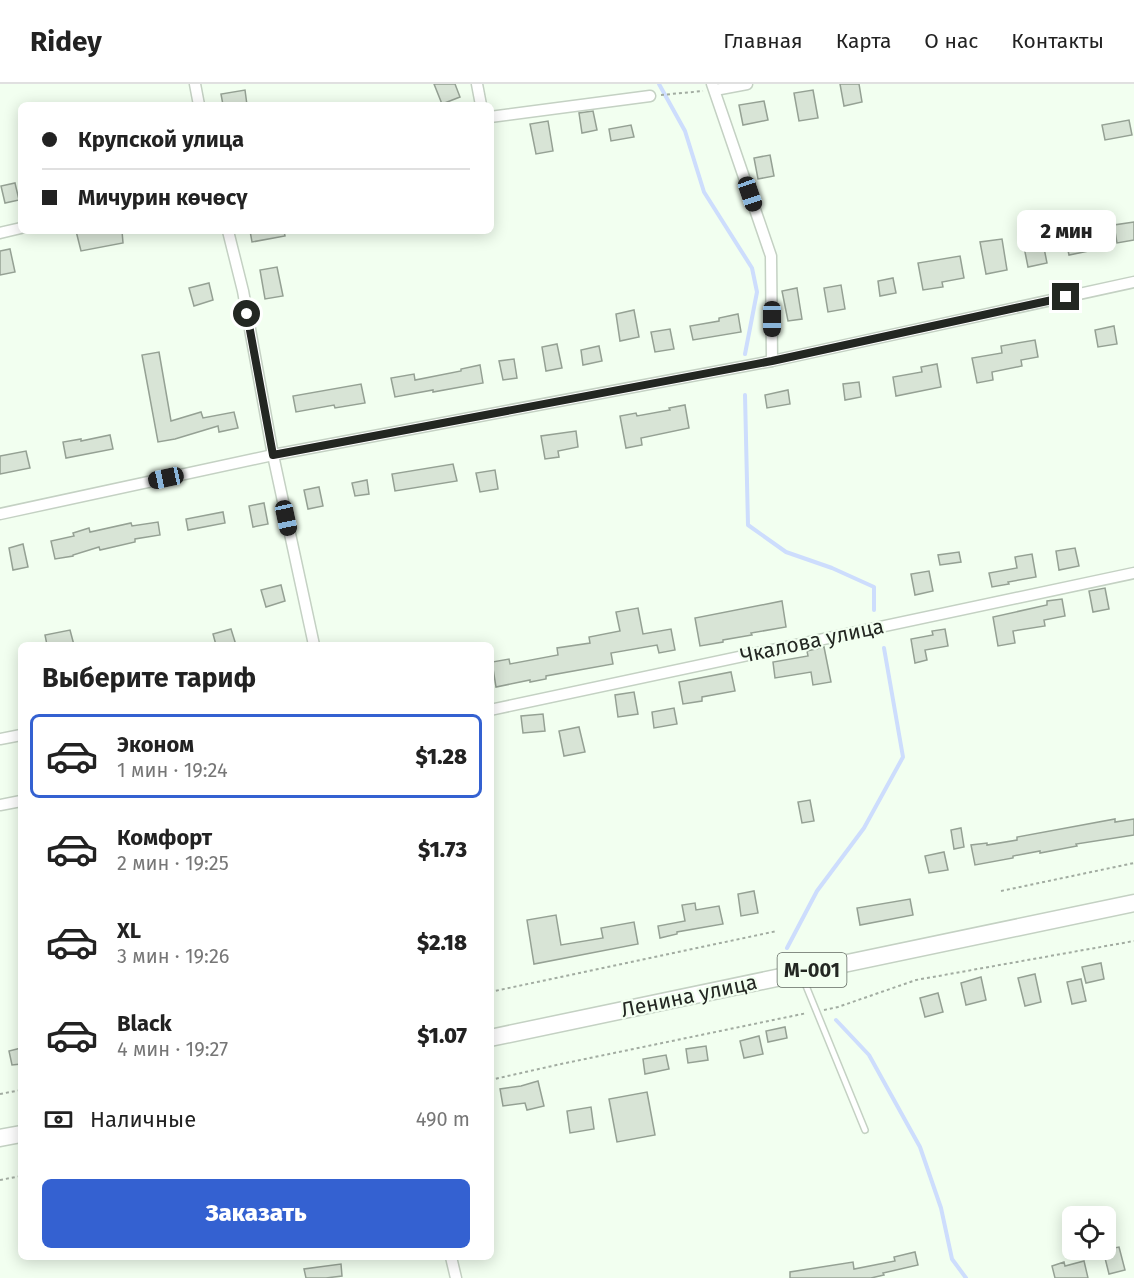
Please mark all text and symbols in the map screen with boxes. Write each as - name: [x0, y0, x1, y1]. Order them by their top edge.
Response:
- text: Ridey: [30, 25, 102, 58]
- text: Главная: [723, 28, 803, 54]
- text: Карта: [836, 28, 891, 54]
- text: О нас: [924, 28, 978, 54]
- text: Контакты: [1011, 28, 1104, 54]
- text: Крупской улица: [78, 126, 244, 153]
- car: [736, 174, 764, 214]
- text: Мичурин көчөсү: [78, 184, 247, 211]
- callout: 2 мин: [1016, 210, 1116, 252]
- text: 2 мин: [1041, 219, 1092, 243]
- route end: [1052, 283, 1079, 310]
- route start: [233, 300, 260, 327]
- car: [763, 301, 781, 337]
- car: [147, 465, 185, 491]
- car: [273, 499, 299, 537]
- street label: Чкалова улица: [738, 613, 886, 669]
- text: Выберите тариф: [42, 662, 256, 694]
- icon: car: [45, 729, 99, 783]
- text: Эконом: [117, 731, 194, 758]
- text: $1.28: [415, 743, 467, 770]
- text: 1 мин · 19:24: [117, 758, 228, 782]
- icon: car: [45, 822, 99, 876]
- text: Комфорт: [117, 824, 212, 851]
- text: $1.73: [418, 836, 467, 863]
- text: 2 мин · 19:25: [117, 851, 229, 875]
- icon: car: [45, 915, 99, 969]
- text: XL: [117, 917, 141, 944]
- text: $2.18: [417, 929, 467, 956]
- text: 3 мин · 19:26: [117, 944, 229, 968]
- road number: М-001: [778, 953, 846, 987]
- street label: Ленина улица: [619, 969, 759, 1023]
- icon: car: [45, 1008, 99, 1062]
- text: Black: [117, 1010, 172, 1037]
- text: $1.07: [417, 1022, 467, 1049]
- text: 4 мин · 19:27: [117, 1037, 228, 1061]
- icon: cash: [42, 1103, 75, 1136]
- text: Наличные: [90, 1106, 196, 1133]
- text: 490 m: [416, 1107, 470, 1131]
- button: Заказать: [42, 1179, 470, 1248]
- map controls: [1062, 1206, 1116, 1260]
- button: locate: [1062, 1206, 1116, 1260]

